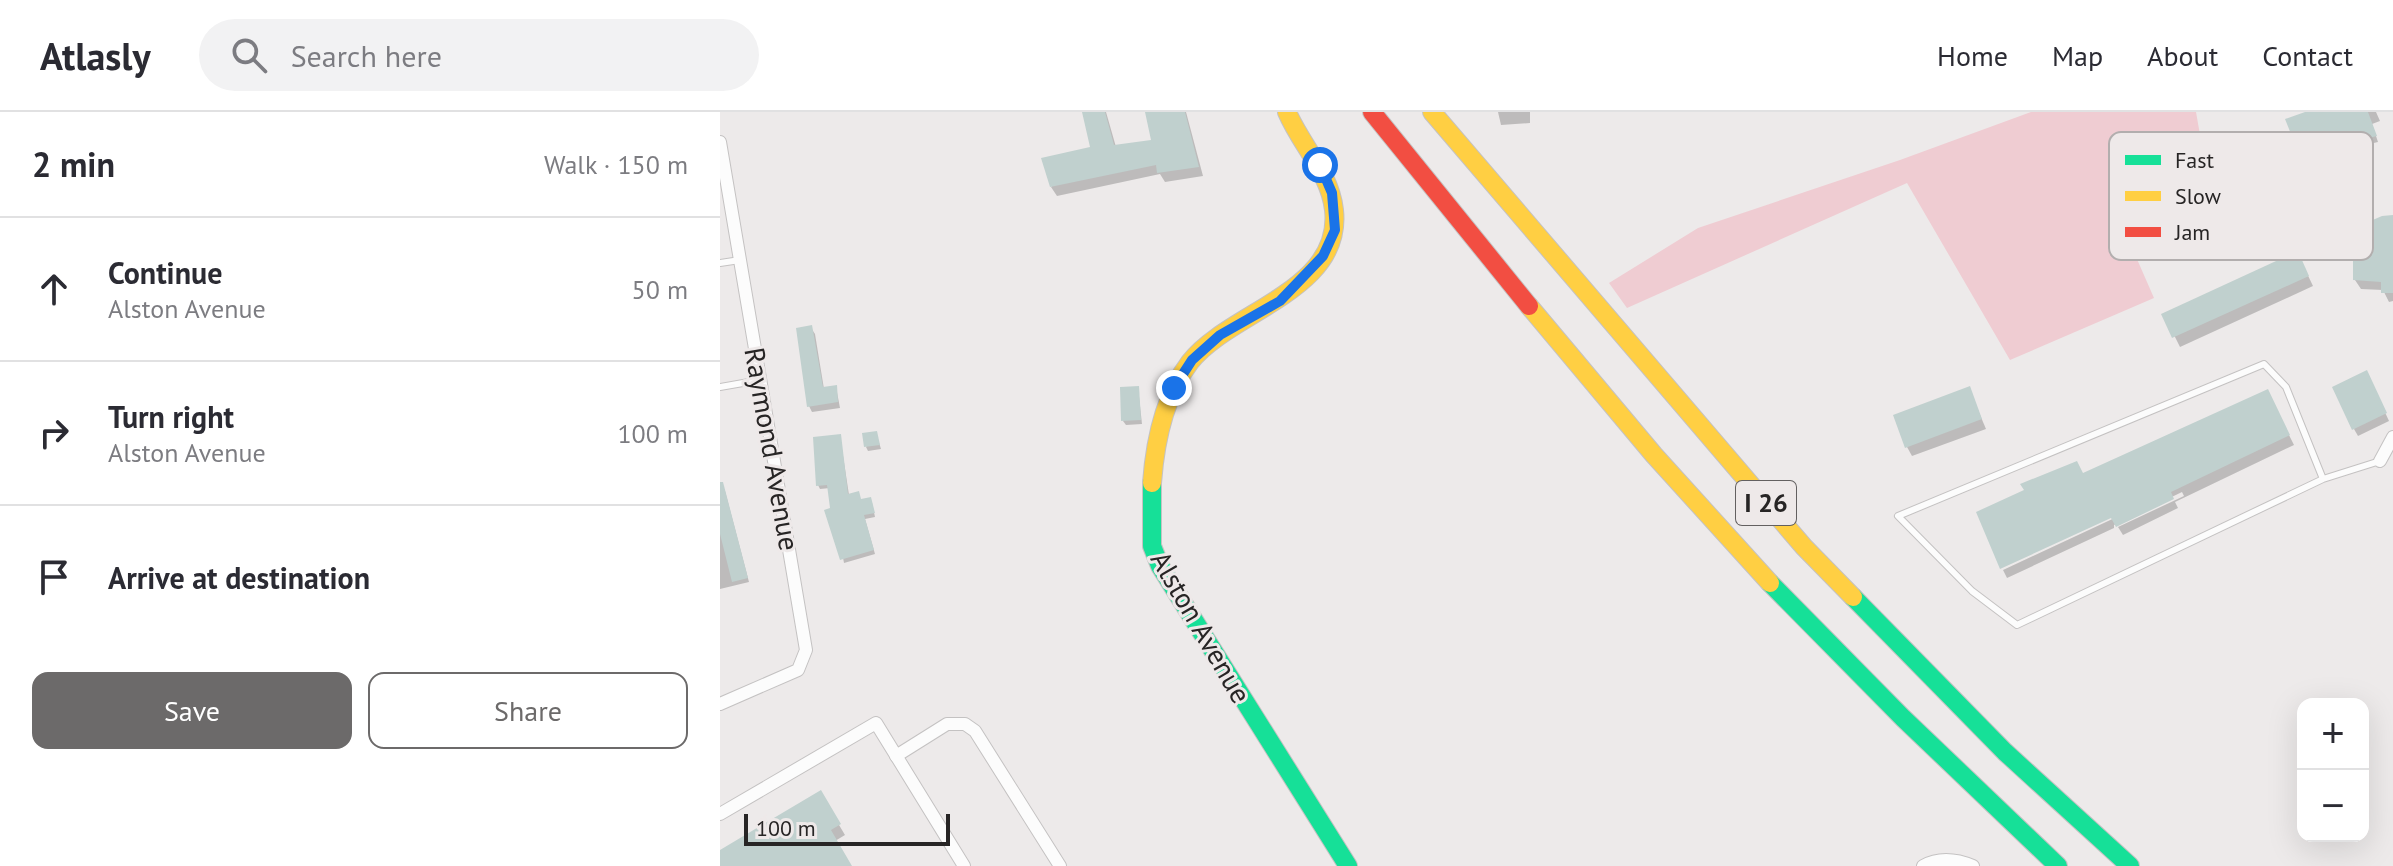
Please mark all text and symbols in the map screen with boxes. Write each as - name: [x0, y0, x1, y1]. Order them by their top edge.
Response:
- search box: [199, 19, 759, 91]
- text: Atlasly: [40, 31, 151, 80]
- icon: search: [227, 33, 271, 77]
- text: Search here: [291, 36, 442, 75]
- text: Home: [1937, 37, 2008, 74]
- text: Map: [2052, 37, 2103, 74]
- text: About: [2147, 37, 2218, 74]
- text: Contact: [2262, 37, 2353, 74]
- legend: [2109, 132, 2373, 260]
- text: 2 min: [32, 142, 115, 186]
- text: Fast: [2175, 146, 2215, 174]
- route start: [1302, 147, 1338, 183]
- text: Walk · 150 m: [544, 148, 688, 181]
- text: Slow: [2175, 182, 2221, 210]
- text: Jam: [2174, 218, 2210, 246]
- text: Continue: [108, 253, 222, 292]
- icon: ahead: [32, 267, 76, 311]
- text: 50 m: [632, 273, 688, 306]
- text: Alston Avenue: [108, 292, 266, 325]
- street label: Raymond Avenue: [736, 345, 809, 553]
- route end: [1156, 370, 1192, 406]
- text: Turn right: [108, 397, 234, 436]
- icon: right: [32, 411, 76, 455]
- text: 100 m: [617, 417, 688, 450]
- text: Alston Avenue: [108, 436, 266, 469]
- road number: I 26: [1736, 481, 1796, 525]
- street label: Alston Avenue: [1143, 544, 1260, 710]
- icon: arrive: [32, 555, 76, 599]
- text: Arrive at destination: [108, 558, 370, 597]
- button: Save: [32, 672, 352, 749]
- button: Share: [368, 672, 688, 749]
- map controls: [2297, 698, 2369, 842]
- button: +: [2297, 698, 2369, 770]
- button: −: [2297, 770, 2369, 842]
- scale bar: [744, 810, 950, 846]
- text: 100 m: [756, 814, 816, 842]

